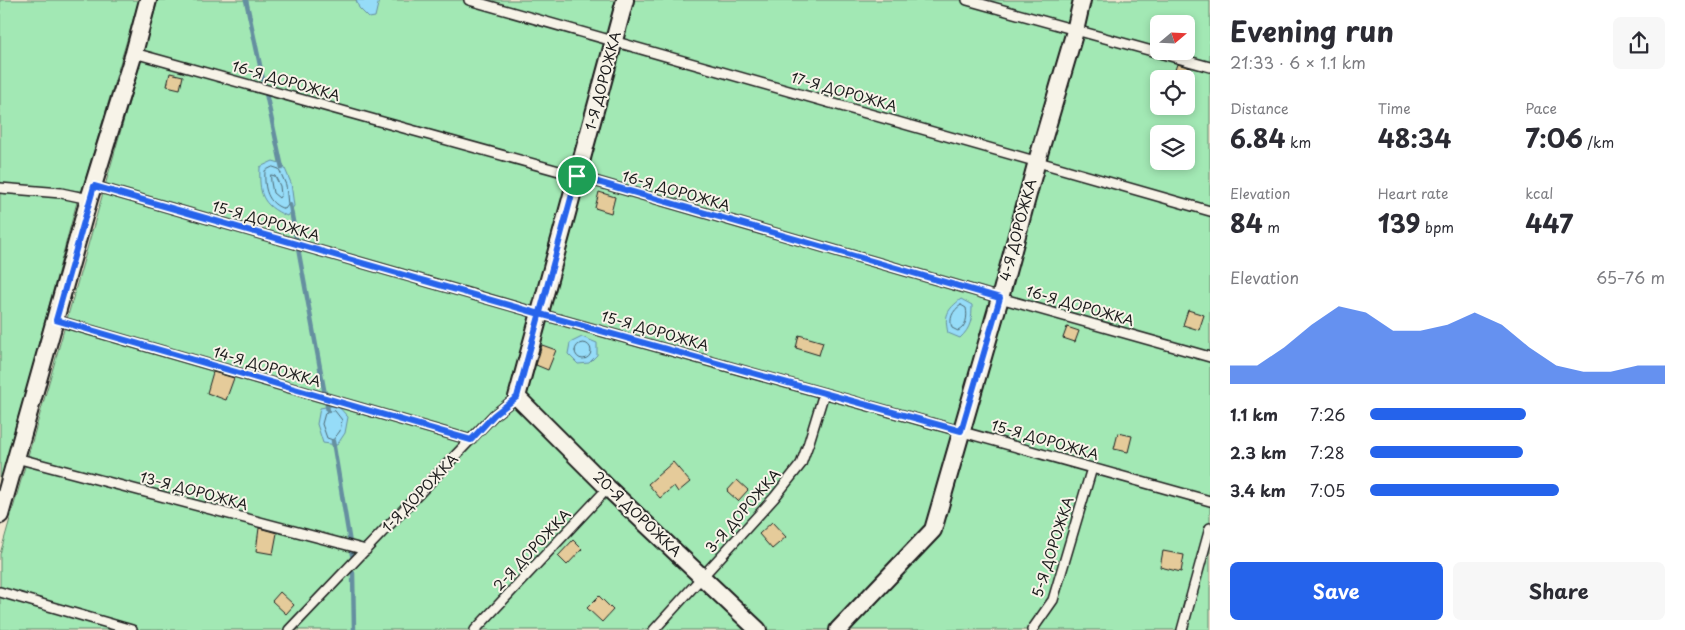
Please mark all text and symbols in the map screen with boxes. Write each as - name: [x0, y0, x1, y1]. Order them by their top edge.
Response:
- text: Evening run: [1230, 9, 1394, 52]
- north arrow: [1150, 15, 1195, 60]
- map controls: [1150, 15, 1195, 170]
- button: share: [1613, 17, 1665, 69]
- street label: 1-Я ДОРОЖКА: [579, 29, 626, 133]
- text: 21:33 · 6 × 1.1 km: [1230, 50, 1366, 74]
- street label: 16-Я ДОРОЖКА: [230, 55, 343, 106]
- street label: 17-Я ДОРОЖКА: [789, 66, 900, 117]
- button: locate: [1150, 70, 1195, 115]
- text: Distance: [1230, 98, 1289, 119]
- text: Time: [1378, 98, 1411, 119]
- text: Pace: [1525, 98, 1557, 119]
- text: 6.84: [1230, 119, 1286, 157]
- text: 48:34: [1378, 119, 1451, 157]
- text: 7:06: [1525, 119, 1583, 157]
- button: layers: [1150, 125, 1195, 170]
- text: km: [1286, 132, 1311, 153]
- text: /km: [1583, 132, 1614, 153]
- pin: [556, 155, 598, 197]
- icon: arrive: [563, 162, 591, 190]
- street label: 16-Я ДОРОЖКА: [620, 165, 733, 216]
- street label: 4-Я ДОРОЖКА: [994, 176, 1041, 283]
- text: Elevation: [1230, 183, 1290, 204]
- text: Heart rate: [1378, 183, 1448, 204]
- text: kcal: [1525, 183, 1553, 204]
- street label: 15-Я ДОРОЖКА: [210, 195, 323, 246]
- text: 84: [1230, 204, 1263, 242]
- text: 139: [1378, 204, 1420, 242]
- text: 447: [1525, 204, 1573, 242]
- text: m: [1263, 217, 1280, 238]
- text: bpm: [1420, 217, 1454, 238]
- text: Elevation: [1230, 265, 1299, 289]
- text: 65–76 m: [1596, 265, 1665, 289]
- street label: 16-Я ДОРОЖКА: [1024, 280, 1137, 331]
- street label: 15-Я ДОРОЖКА: [599, 305, 712, 356]
- street label: 14-Я ДОРОЖКА: [211, 341, 324, 392]
- text: 1.1 km: [1230, 402, 1278, 426]
- text: 7:26: [1310, 402, 1345, 426]
- street label: 15-Я ДОРОЖКА: [989, 414, 1102, 465]
- text: 2.3 km: [1230, 440, 1286, 464]
- text: 7:28: [1310, 440, 1345, 464]
- street label: 1-Я ДОРОЖКА: [377, 448, 463, 537]
- street label: 3-Я ДОРОЖКА: [700, 464, 785, 557]
- street label: 13-Я ДОРОЖКА: [138, 466, 251, 515]
- street label: 20-Я ДОРОЖКА: [588, 466, 686, 562]
- text: 3.4 km: [1230, 478, 1286, 502]
- text: 7:05: [1310, 478, 1345, 502]
- street label: 5-Я ДОРОЖКА: [1026, 494, 1079, 600]
- street label: 2-Я ДОРОЖКА: [488, 504, 575, 595]
- button: Save: [1230, 562, 1443, 620]
- button: Share: [1453, 562, 1665, 620]

